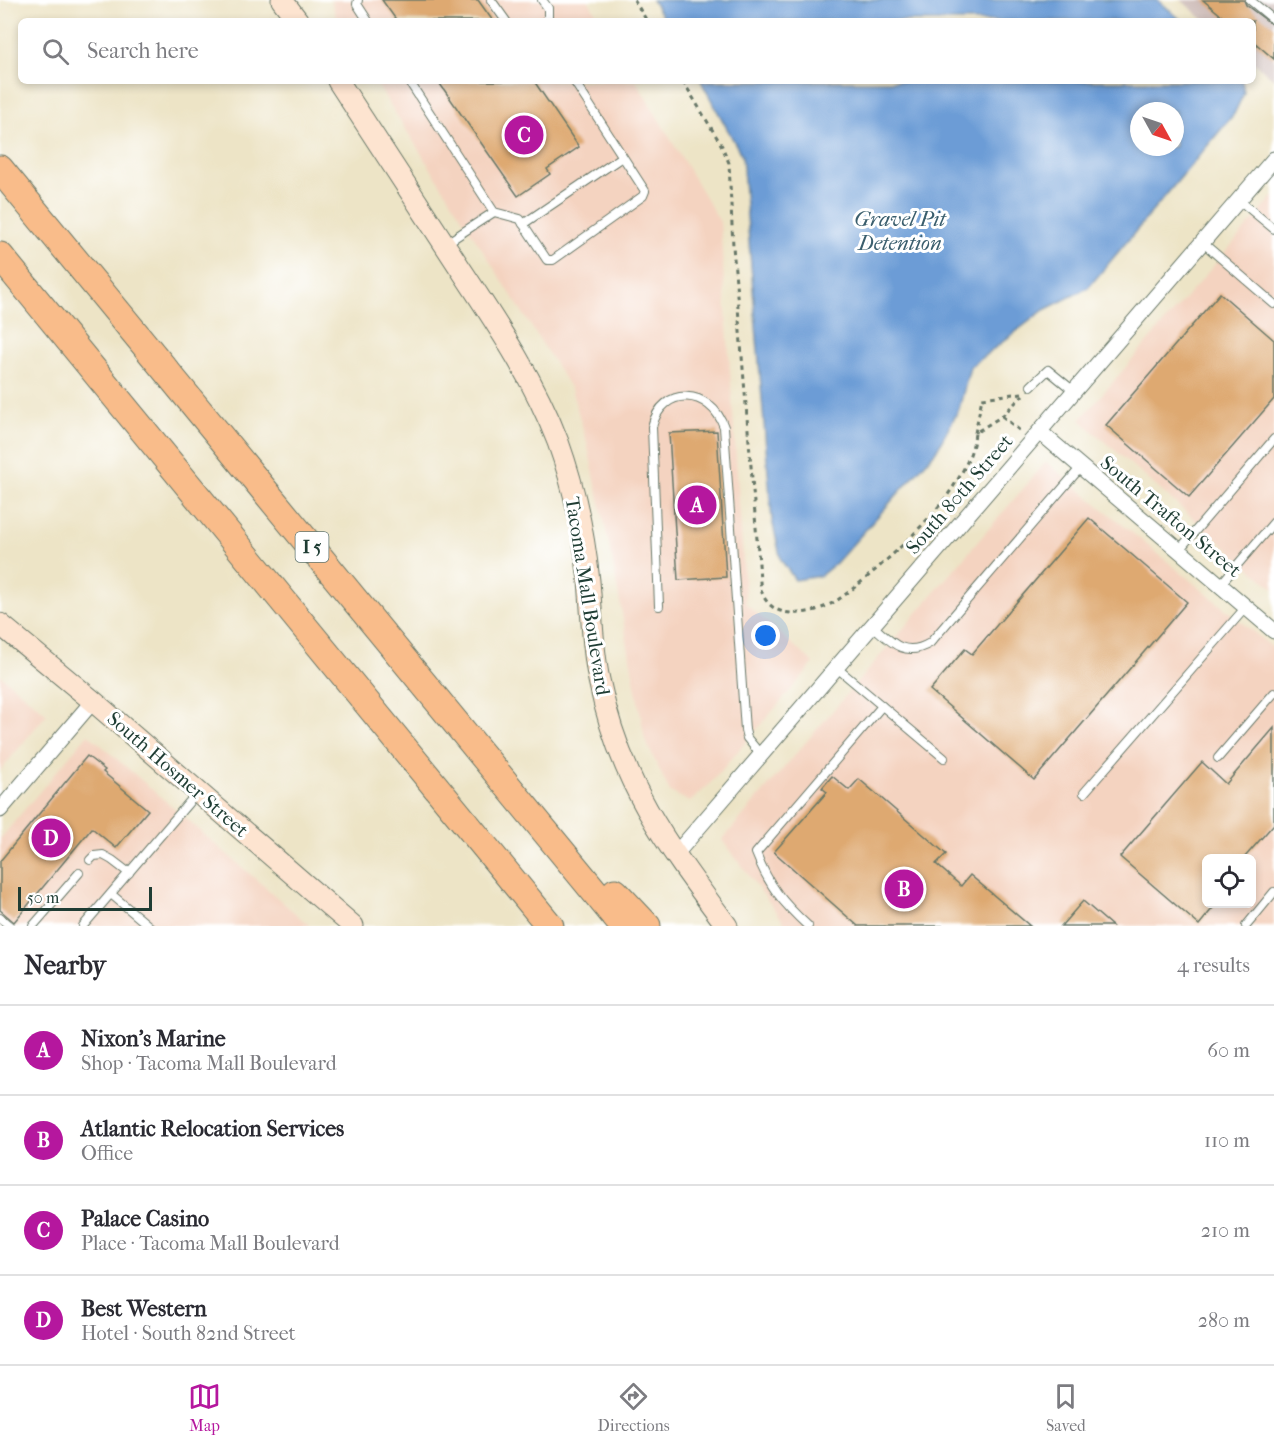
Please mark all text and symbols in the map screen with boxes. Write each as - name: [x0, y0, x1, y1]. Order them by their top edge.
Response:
- search box: [18, 18, 1256, 84]
- icon: search: [39, 35, 72, 68]
- text: Search here: [87, 38, 199, 64]
- north arrow: [1130, 102, 1184, 156]
- pin: C: [504, 112, 544, 158]
- water label: Gravel Pit Detention: [854, 207, 947, 255]
- street label: South 80th Street: [901, 430, 1018, 559]
- street label: South Trafton Street: [1096, 451, 1246, 582]
- pin: A: [678, 482, 716, 528]
- street label: Tacoma Mall Boulevard: [560, 495, 615, 698]
- road number: I 5: [296, 532, 328, 562]
- your location: [751, 621, 780, 650]
- street label: South Hosmer Street: [102, 707, 253, 842]
- pin: D: [32, 816, 70, 860]
- map controls: [1202, 854, 1256, 908]
- button: locate: [1202, 854, 1256, 908]
- pin: B: [884, 866, 924, 912]
- scale bar: [18, 884, 152, 912]
- text: 50 m: [27, 888, 59, 907]
- text: Nearby: [24, 950, 106, 981]
- text: 4 results: [1177, 954, 1250, 977]
- text: Nixon's Marine: [81, 1026, 226, 1052]
- text: A: [37, 1039, 50, 1062]
- text: 60 m: [1207, 1039, 1250, 1062]
- text: Shop · Tacoma Mall Boulevard: [81, 1052, 337, 1075]
- text: Atlantic Relocation Services: [81, 1116, 344, 1142]
- text: B: [37, 1129, 50, 1152]
- text: 110 m: [1204, 1129, 1250, 1152]
- text: Office: [81, 1142, 133, 1165]
- text: Palace Casino: [81, 1206, 209, 1232]
- text: C: [37, 1219, 50, 1242]
- text: 210 m: [1201, 1219, 1250, 1242]
- text: Place · Tacoma Mall Boulevard: [81, 1232, 340, 1255]
- text: Best Western: [81, 1296, 207, 1322]
- text: D: [36, 1309, 51, 1332]
- text: 280 m: [1198, 1309, 1250, 1332]
- text: Hotel · South 82nd Street: [81, 1322, 296, 1345]
- tab: Map: [188, 1380, 221, 1435]
- tab: Directions: [598, 1380, 670, 1435]
- tab: Saved: [1046, 1380, 1086, 1435]

